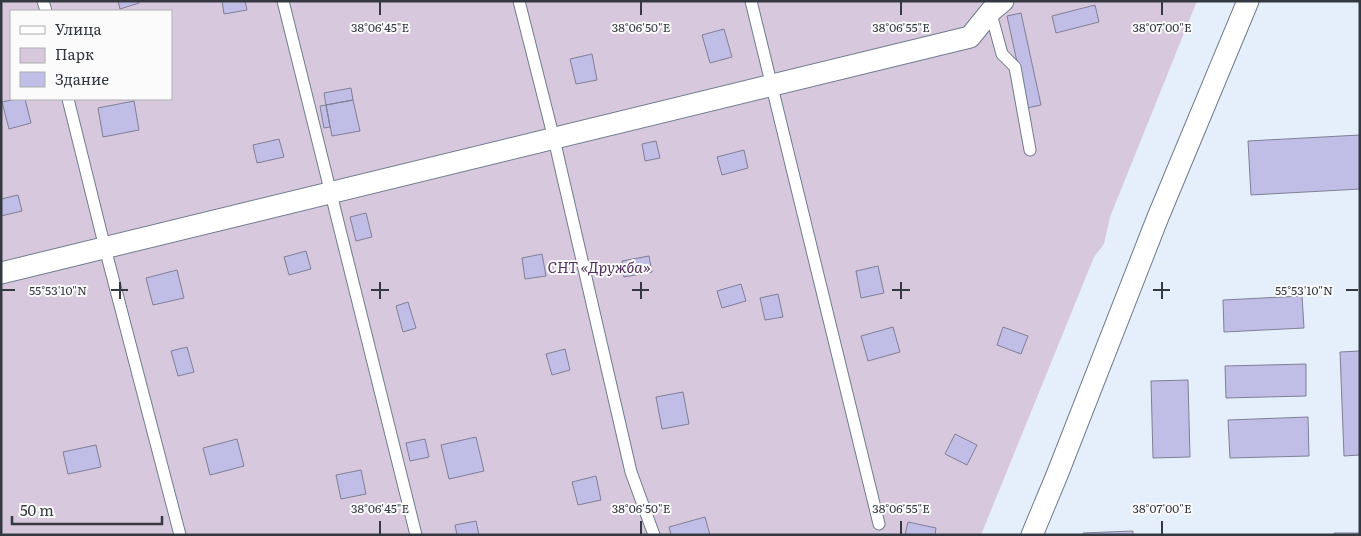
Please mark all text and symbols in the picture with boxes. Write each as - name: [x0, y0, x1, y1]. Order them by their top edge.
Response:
- legend: [10, 10, 172, 100]
- text: Улица: [55, 17, 103, 40]
- text: 38°06'45"E: [351, 18, 409, 36]
- text: 38°06'50"E: [612, 18, 671, 36]
- text: 38°06'55"E: [872, 18, 930, 36]
- text: 38°07'00"E: [1132, 18, 1192, 36]
- text: Парк: [55, 42, 94, 65]
- text: Здание: [55, 67, 109, 90]
- park label: СНТ «Дружба»: [548, 255, 651, 278]
- text: 55°53'10"N: [29, 281, 87, 299]
- text: 55°53'10"N: [1275, 281, 1333, 299]
- scale bar: [12, 494, 162, 526]
- text: 50 m: [20, 498, 54, 521]
- text: 38°06'45"E: [351, 499, 409, 517]
- text: 38°06'50"E: [612, 499, 671, 517]
- text: 38°06'55"E: [872, 499, 930, 517]
- text: 38°07'00"E: [1132, 499, 1192, 517]

